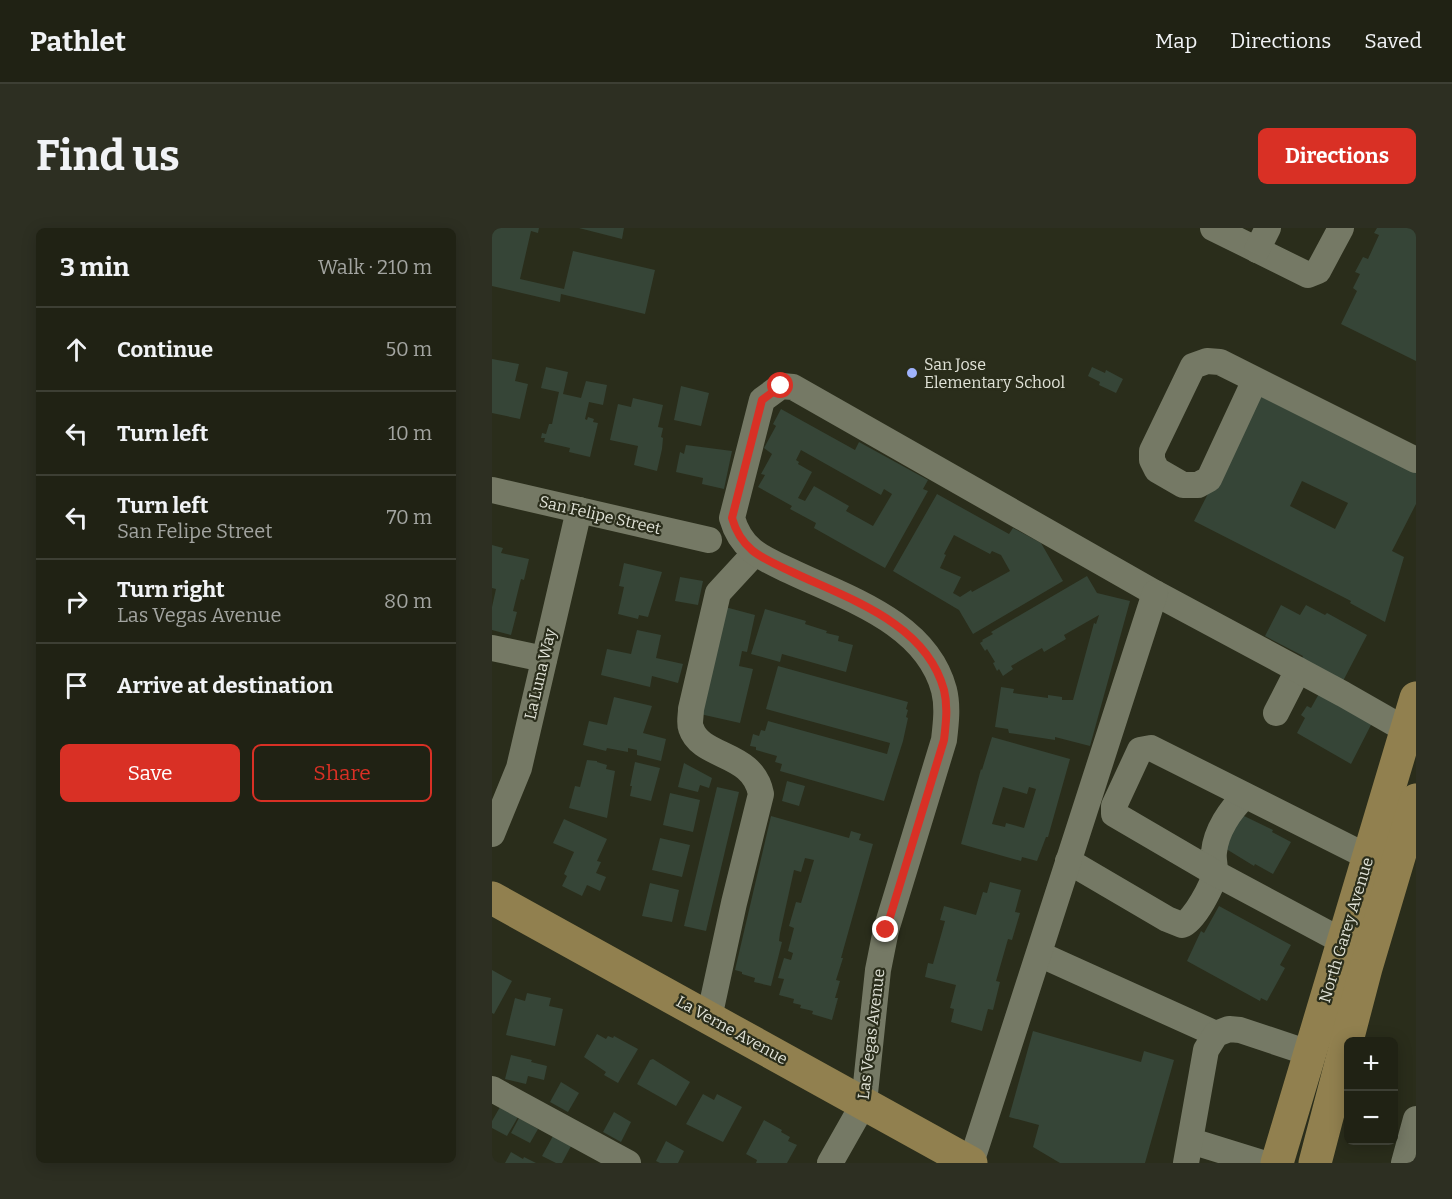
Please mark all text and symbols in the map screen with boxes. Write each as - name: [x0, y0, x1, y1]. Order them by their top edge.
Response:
- text: Pathlet: [30, 25, 126, 58]
- text: Map: [1155, 28, 1197, 54]
- text: Directions: [1230, 28, 1331, 54]
- text: Saved: [1364, 28, 1422, 54]
- button: Directions: [1258, 128, 1416, 184]
- text: Find us: [36, 131, 180, 181]
- text: 3 min: [60, 252, 129, 283]
- text: Walk · 210 m: [318, 255, 432, 279]
- icon: ahead: [60, 333, 93, 366]
- text: Continue: [117, 336, 213, 363]
- text: 50 m: [385, 337, 432, 361]
- place label: San Jose Elementary School: [924, 355, 1065, 392]
- marker: San Jose Elementary School: [905, 366, 919, 380]
- route start: [767, 372, 793, 398]
- icon: left: [60, 417, 93, 450]
- text: Turn left: [117, 420, 209, 447]
- text: 10 m: [388, 421, 432, 445]
- text: Turn left: [117, 492, 209, 519]
- street label: San Felipe Street: [537, 492, 663, 538]
- icon: left: [60, 501, 93, 534]
- text: 70 m: [386, 505, 432, 529]
- text: San Felipe Street: [117, 519, 272, 543]
- text: Turn right: [117, 576, 225, 603]
- icon: right: [60, 585, 93, 618]
- text: 80 m: [384, 589, 432, 613]
- text: Las Vegas Avenue: [117, 603, 281, 627]
- street label: La Luna Way: [520, 626, 560, 721]
- icon: arrive: [60, 669, 93, 702]
- text: Arrive at destination: [117, 672, 333, 699]
- button: Save: [60, 744, 240, 802]
- button: Share: [252, 744, 432, 802]
- street label: North Garey Avenue: [1315, 855, 1377, 1005]
- route end: [872, 916, 898, 942]
- street label: Las Vegas Avenue: [854, 968, 888, 1100]
- street label: La Verne Avenue: [673, 992, 791, 1068]
- map controls: [1344, 1037, 1398, 1145]
- button: +: [1344, 1037, 1398, 1091]
- button: −: [1344, 1091, 1398, 1145]

